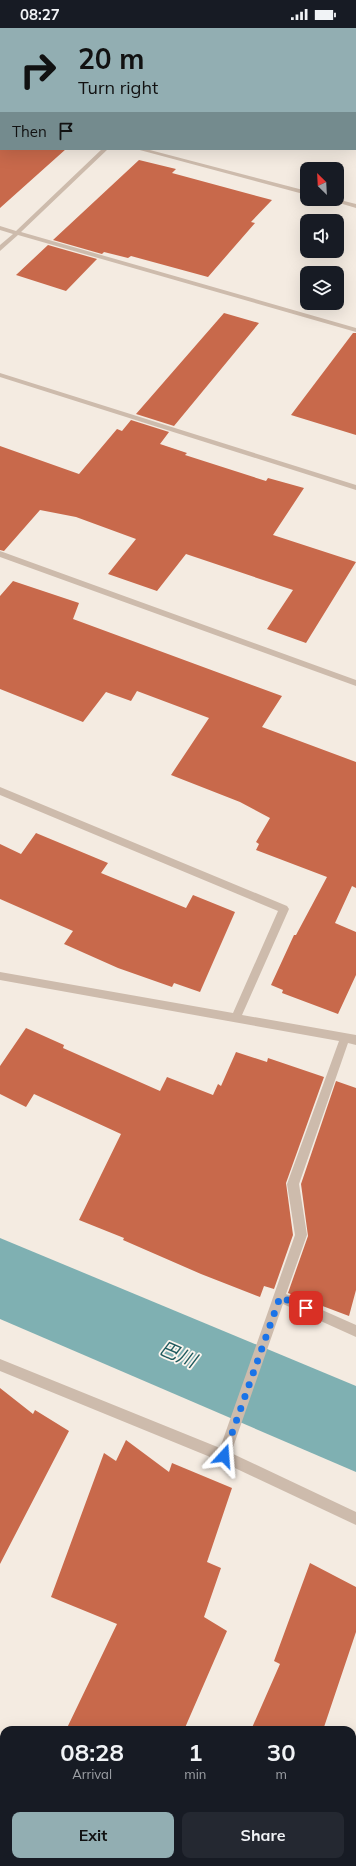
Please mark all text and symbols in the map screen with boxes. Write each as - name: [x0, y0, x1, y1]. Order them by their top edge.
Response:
- text: 08:27: [20, 5, 60, 24]
- text: 20 m: [78, 41, 144, 76]
- icon: right: [12, 44, 64, 96]
- text: Turn right: [78, 76, 158, 99]
- icon: arrive: [55, 120, 77, 142]
- text: Then: [12, 122, 47, 141]
- north arrow: [300, 162, 344, 206]
- map controls: [300, 162, 344, 310]
- button: sound: [300, 214, 344, 258]
- button: layers: [300, 266, 344, 310]
- pin: [289, 1291, 323, 1325]
- icon: arrive: [295, 1297, 317, 1319]
- water label: 巴川: [156, 1336, 202, 1373]
- position arrow: [203, 1435, 245, 1477]
- text: 08:28: [60, 1737, 124, 1767]
- text: 1: [188, 1737, 203, 1767]
- text: 30: [267, 1737, 296, 1767]
- text: Arrival: [72, 1766, 112, 1782]
- text: min: [184, 1766, 206, 1782]
- text: m: [275, 1766, 287, 1782]
- button: Exit: [12, 1812, 174, 1858]
- button: Share: [182, 1812, 344, 1858]

